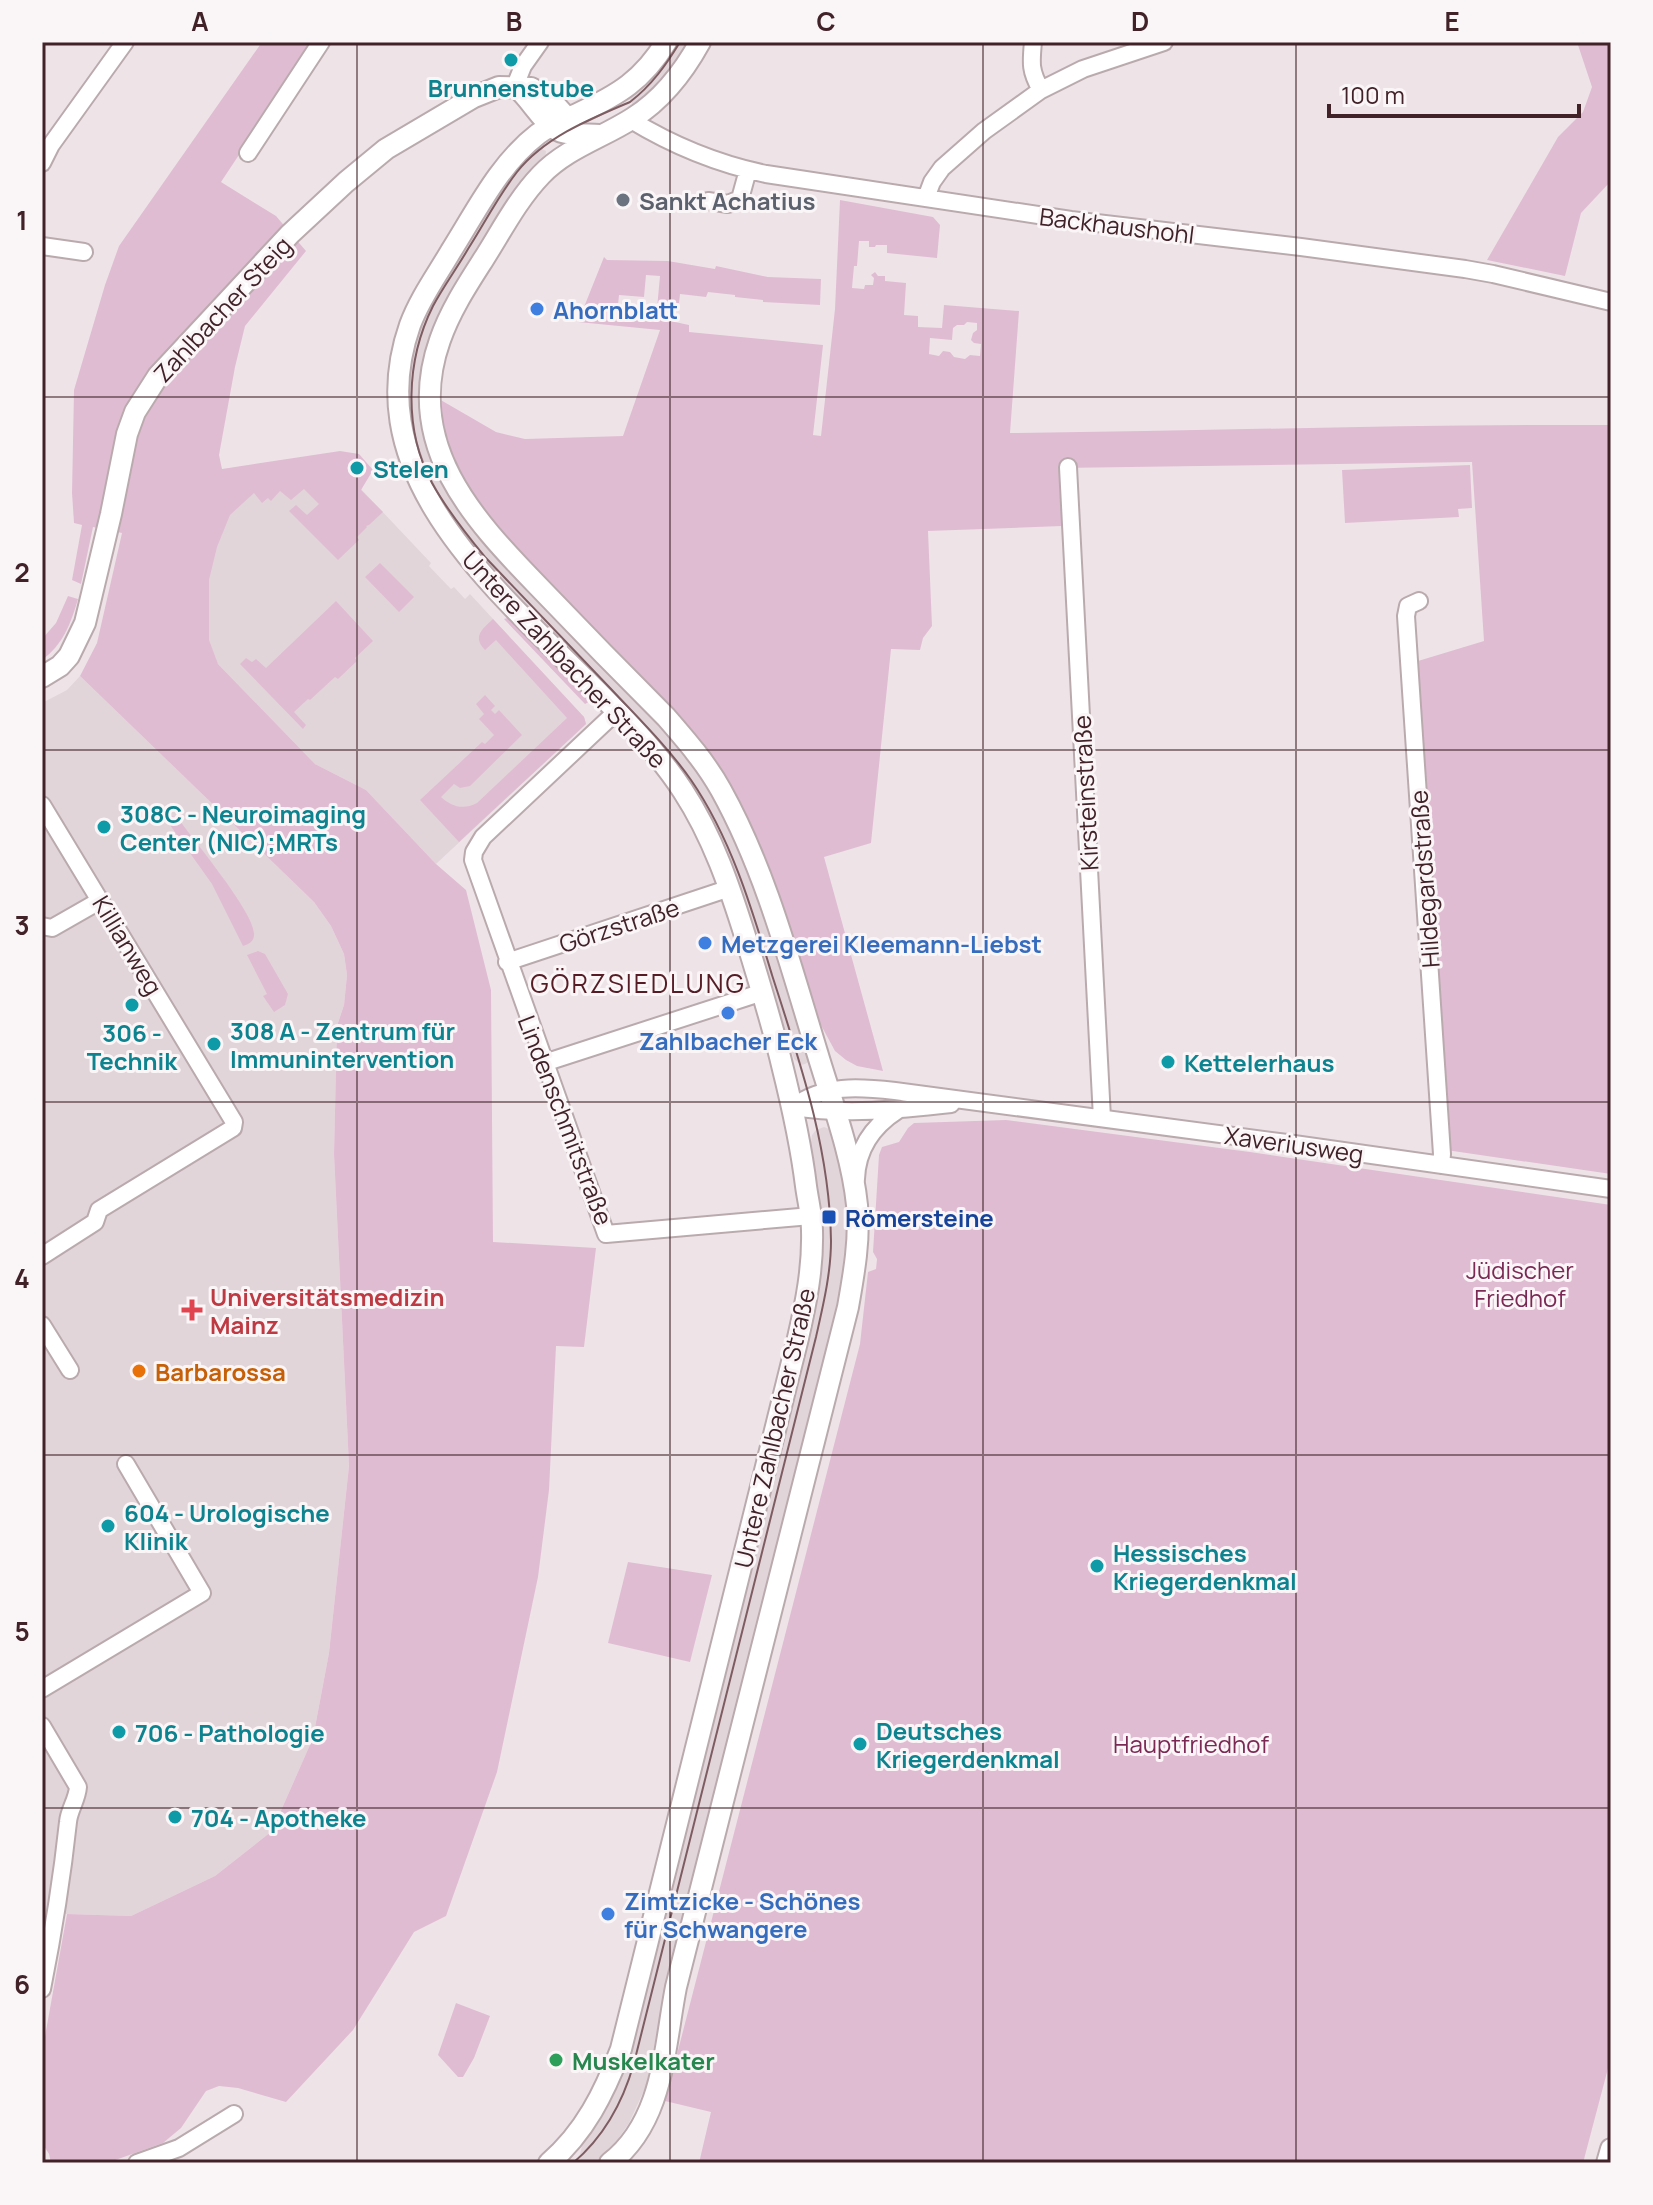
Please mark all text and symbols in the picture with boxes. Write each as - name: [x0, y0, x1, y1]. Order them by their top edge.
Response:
- text: A: [191, 3, 209, 39]
- text: B: [506, 3, 522, 39]
- text: C: [816, 3, 836, 39]
- text: D: [1131, 3, 1149, 39]
- text: E: [1444, 3, 1460, 39]
- marker: Brunnenstube: [502, 51, 520, 69]
- scale bar: [1329, 68, 1579, 118]
- place label: Brunnenstube: [428, 71, 594, 104]
- text: 100 m: [1341, 78, 1405, 111]
- place label: Sankt Achatius: [639, 184, 816, 217]
- marker: Sankt Achatius: [614, 191, 632, 209]
- street label: Backhaushohl: [1038, 199, 1196, 251]
- text: 1: [16, 202, 28, 238]
- street label: Zahlbacher Steig: [146, 229, 298, 389]
- place label: Ahornblatt: [553, 293, 678, 326]
- marker: Ahornblatt: [528, 300, 546, 318]
- place label: Stelen: [373, 452, 449, 485]
- marker: Stelen: [348, 459, 366, 477]
- street label: Untere Zahlbacher Straße: [455, 543, 675, 775]
- text: 2: [14, 554, 30, 590]
- street label: Kirsteinstraße: [1064, 714, 1106, 872]
- street label: Hildegardstraße: [1401, 789, 1447, 969]
- place label: 308C - Neuroimaging Center (NIC);MRTs: [120, 797, 366, 858]
- marker: 308C - Neuroimaging Center (NIC);MRTs: [95, 818, 113, 836]
- street label: Killianweg: [85, 889, 171, 1001]
- street label: Görzstraße: [555, 890, 683, 960]
- text: 3: [14, 907, 30, 943]
- place label: Metzgerei Kleemann-Liebst: [721, 927, 1042, 960]
- marker: Metzgerei Kleemann-Liebst: [696, 934, 714, 952]
- district label: GÖRZSIEDLUNG: [530, 965, 746, 1001]
- marker: 306 - Technik: [123, 996, 141, 1014]
- marker: Zahlbacher Eck: [719, 1004, 737, 1022]
- street label: Lindenschmitstraße: [511, 1010, 621, 1230]
- place label: 308 A - Zentrum für Immunintervention: [230, 1014, 455, 1075]
- place label: 306 - Technik: [87, 1016, 178, 1077]
- place label: Zahlbacher Eck: [639, 1024, 818, 1057]
- marker: 308 A - Zentrum für Immunintervention: [205, 1035, 223, 1053]
- place label: Kettelerhaus: [1184, 1046, 1334, 1079]
- marker: Kettelerhaus: [1159, 1053, 1177, 1071]
- street label: Xaveriusweg: [1222, 1118, 1366, 1170]
- place label: Römersteine: [845, 1201, 994, 1234]
- marker: Römersteine: [820, 1208, 838, 1226]
- park label: Jüdischer Friedhof: [1466, 1253, 1574, 1314]
- text: 4: [14, 1260, 30, 1296]
- place label: Universitätsmedizin Mainz: [210, 1280, 445, 1341]
- street label: Untere Zahlbacher Straße: [726, 1285, 822, 1571]
- marker: Universitätsmedizin Mainz: [181, 1299, 203, 1321]
- place label: Barbarossa: [155, 1355, 286, 1388]
- marker: Barbarossa: [130, 1362, 148, 1380]
- place label: 604 - Urologische Klinik: [124, 1496, 330, 1557]
- marker: 604 - Urologische Klinik: [99, 1517, 117, 1535]
- place label: Hessisches Kriegerdenkmal: [1113, 1536, 1297, 1597]
- marker: Hessisches Kriegerdenkmal: [1088, 1557, 1106, 1575]
- text: 5: [14, 1613, 30, 1649]
- place label: Deutsches Kriegerdenkmal: [876, 1714, 1060, 1775]
- place label: 706 - Pathologie: [135, 1716, 325, 1749]
- marker: 706 - Pathologie: [110, 1723, 128, 1741]
- park label: Hauptfriedhof: [1113, 1727, 1269, 1760]
- marker: Deutsches Kriegerdenkmal: [851, 1735, 869, 1753]
- place label: 704 - Apotheke: [191, 1801, 367, 1834]
- marker: 704 - Apotheke: [166, 1808, 184, 1826]
- place label: Zimtzicke - Schönes für Schwangere: [624, 1884, 860, 1945]
- marker: Zimtzicke - Schönes für Schwangere: [599, 1905, 617, 1923]
- text: 6: [14, 1966, 30, 2002]
- place label: Muskelkater: [572, 2044, 715, 2077]
- marker: Muskelkater: [547, 2051, 565, 2069]

